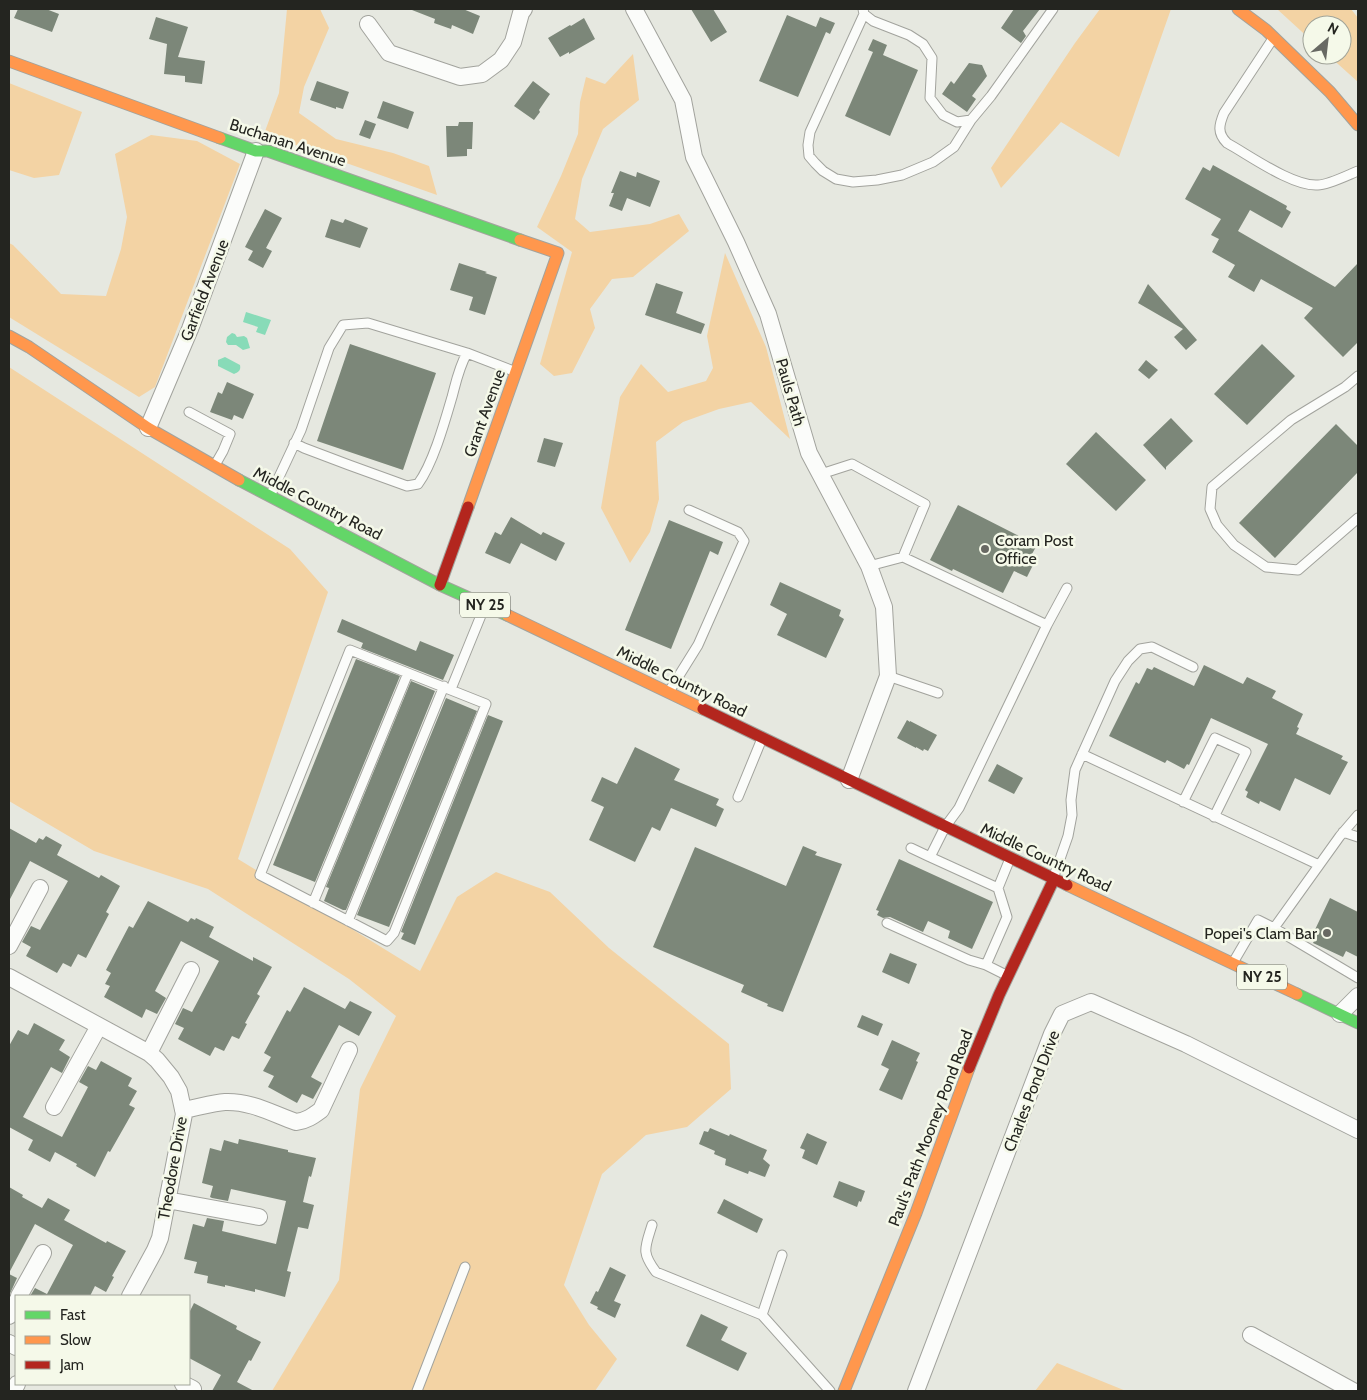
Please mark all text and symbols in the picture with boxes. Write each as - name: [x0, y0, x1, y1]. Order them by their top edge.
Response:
- north arrow: [1302, 15, 1352, 65]
- text: N: [1325, 18, 1342, 39]
- street label: Buchanan Avenue: [227, 115, 348, 170]
- street label: Garfield Avenue: [176, 237, 233, 344]
- street label: Pauls Path: [772, 356, 809, 428]
- street label: Grant Avenue: [460, 367, 509, 460]
- street label: Middle Country Road: [250, 463, 385, 544]
- place label: Coram Post Office: [995, 531, 1074, 568]
- marker: Coram Post Office: [979, 543, 991, 555]
- road number: NY 25: [460, 592, 510, 618]
- street label: Middle Country Road: [614, 642, 750, 721]
- street label: Middle Country Road: [977, 819, 1114, 896]
- place label: Popei's Clam Bar: [1204, 924, 1318, 943]
- marker: Popei's Clam Bar: [1321, 927, 1333, 939]
- road number: NY 25: [1237, 964, 1287, 990]
- street label: Paul's Path Mooney Pond Road: [884, 1027, 977, 1229]
- street label: Charles Pond Drive: [1000, 1028, 1063, 1155]
- street label: Theodore Drive: [154, 1115, 191, 1221]
- legend: [15, 1295, 190, 1385]
- text: Fast: [60, 1306, 85, 1324]
- text: Slow: [60, 1331, 91, 1349]
- text: Jam: [59, 1356, 84, 1374]

